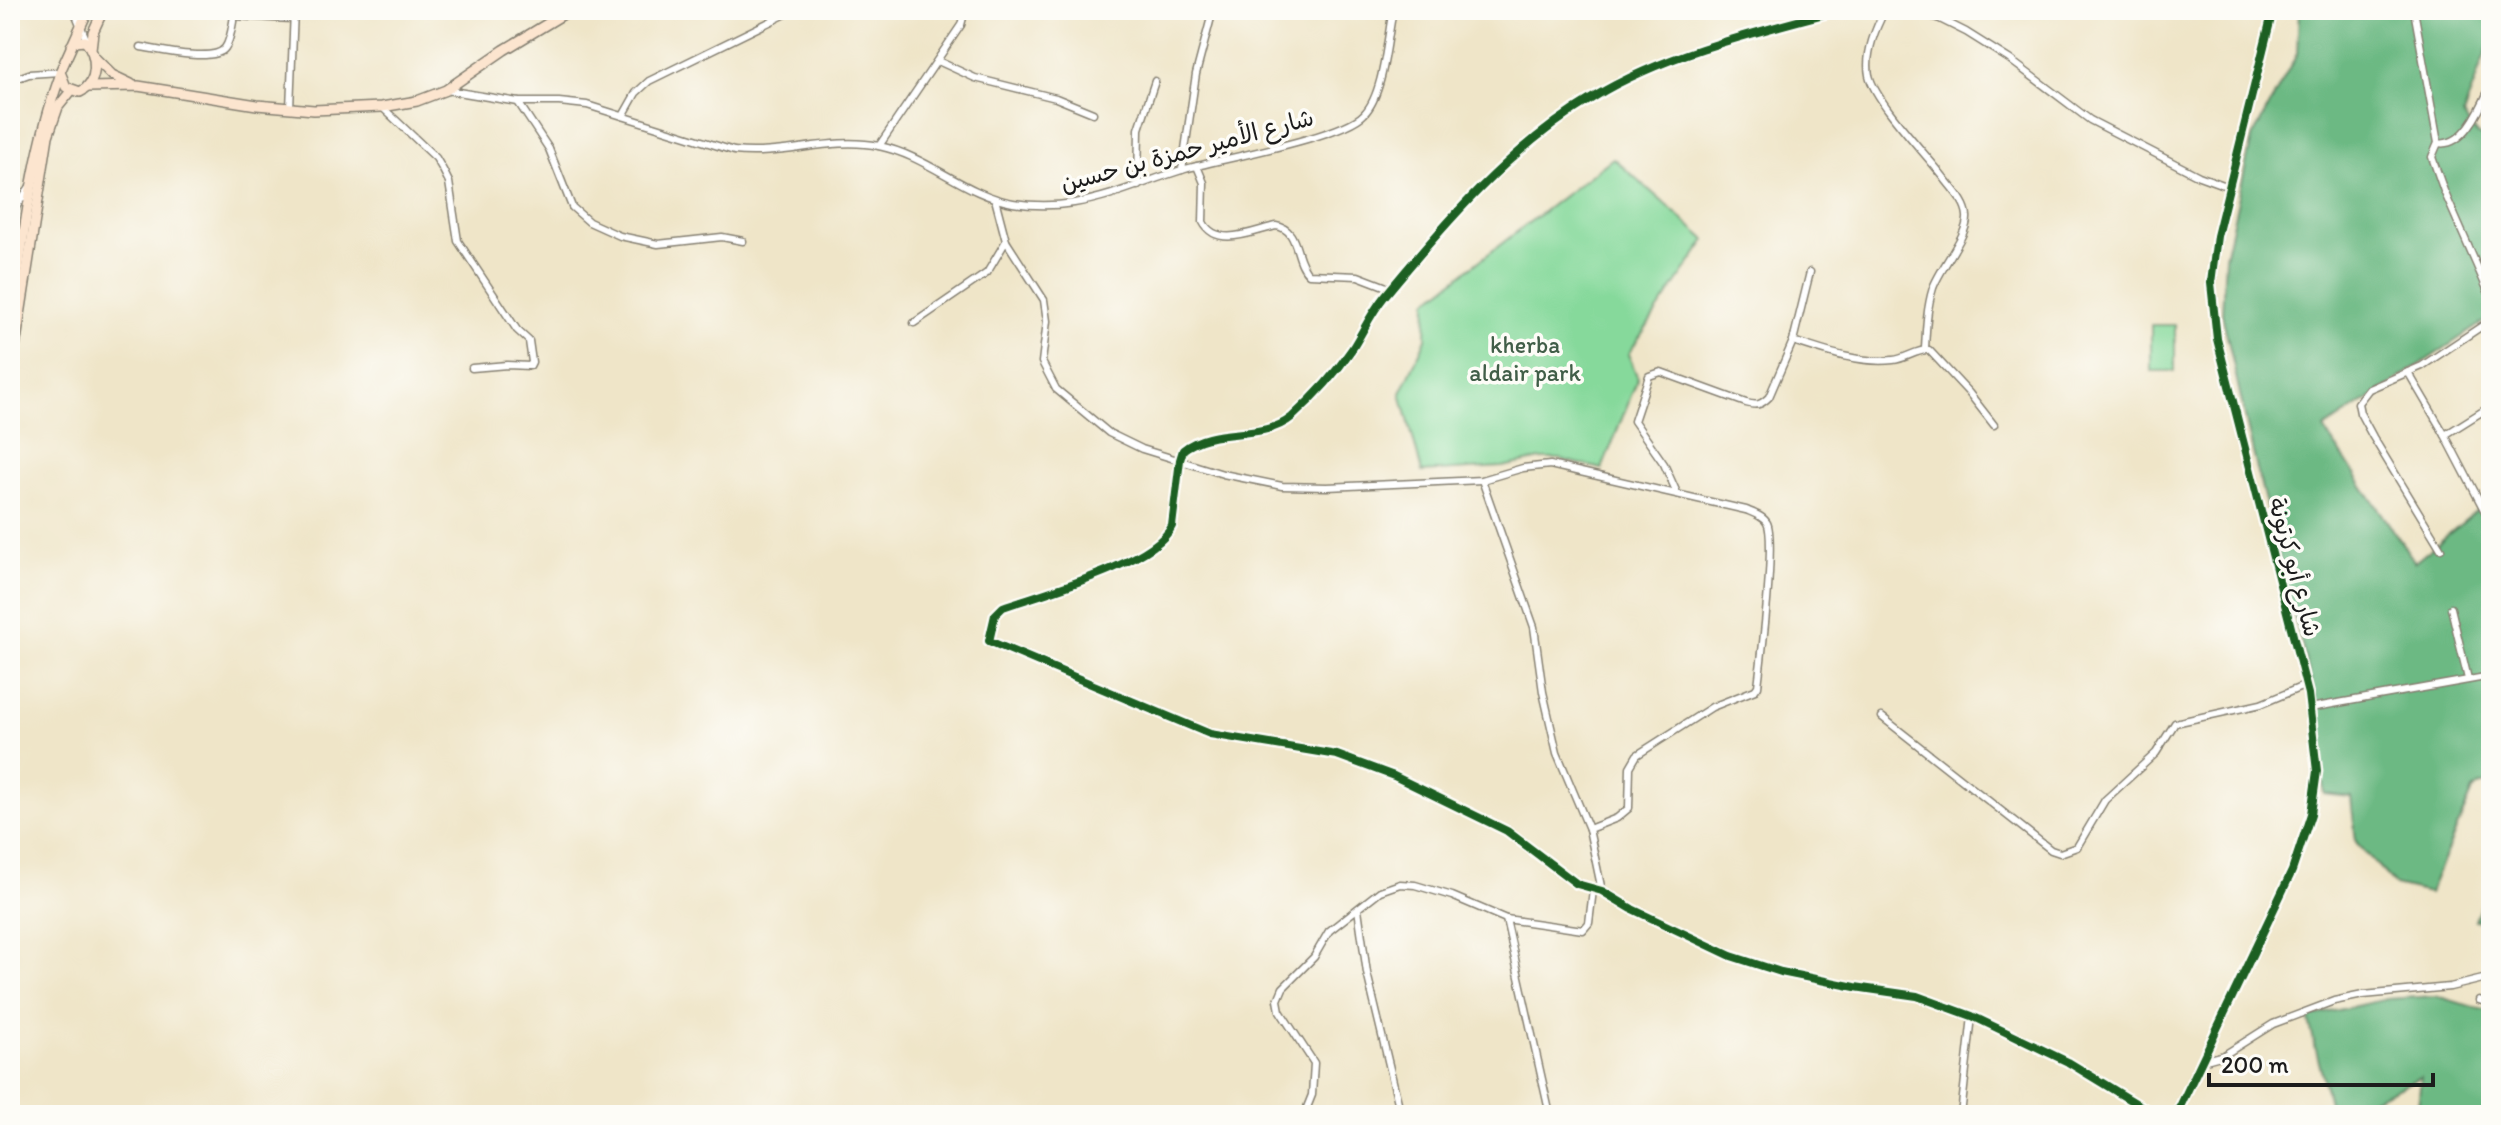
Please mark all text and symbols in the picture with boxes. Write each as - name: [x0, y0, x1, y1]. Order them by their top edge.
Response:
- street label: شارع الأمير حمزة بن حسين: [1057, 100, 1317, 201]
- park label: kherba aldair park: [1469, 330, 1581, 387]
- street label: شارع أبو كرتونة: [2260, 494, 2328, 641]
- scale bar: [2209, 1037, 2433, 1087]
- text: 200 m: [2221, 1050, 2289, 1079]

